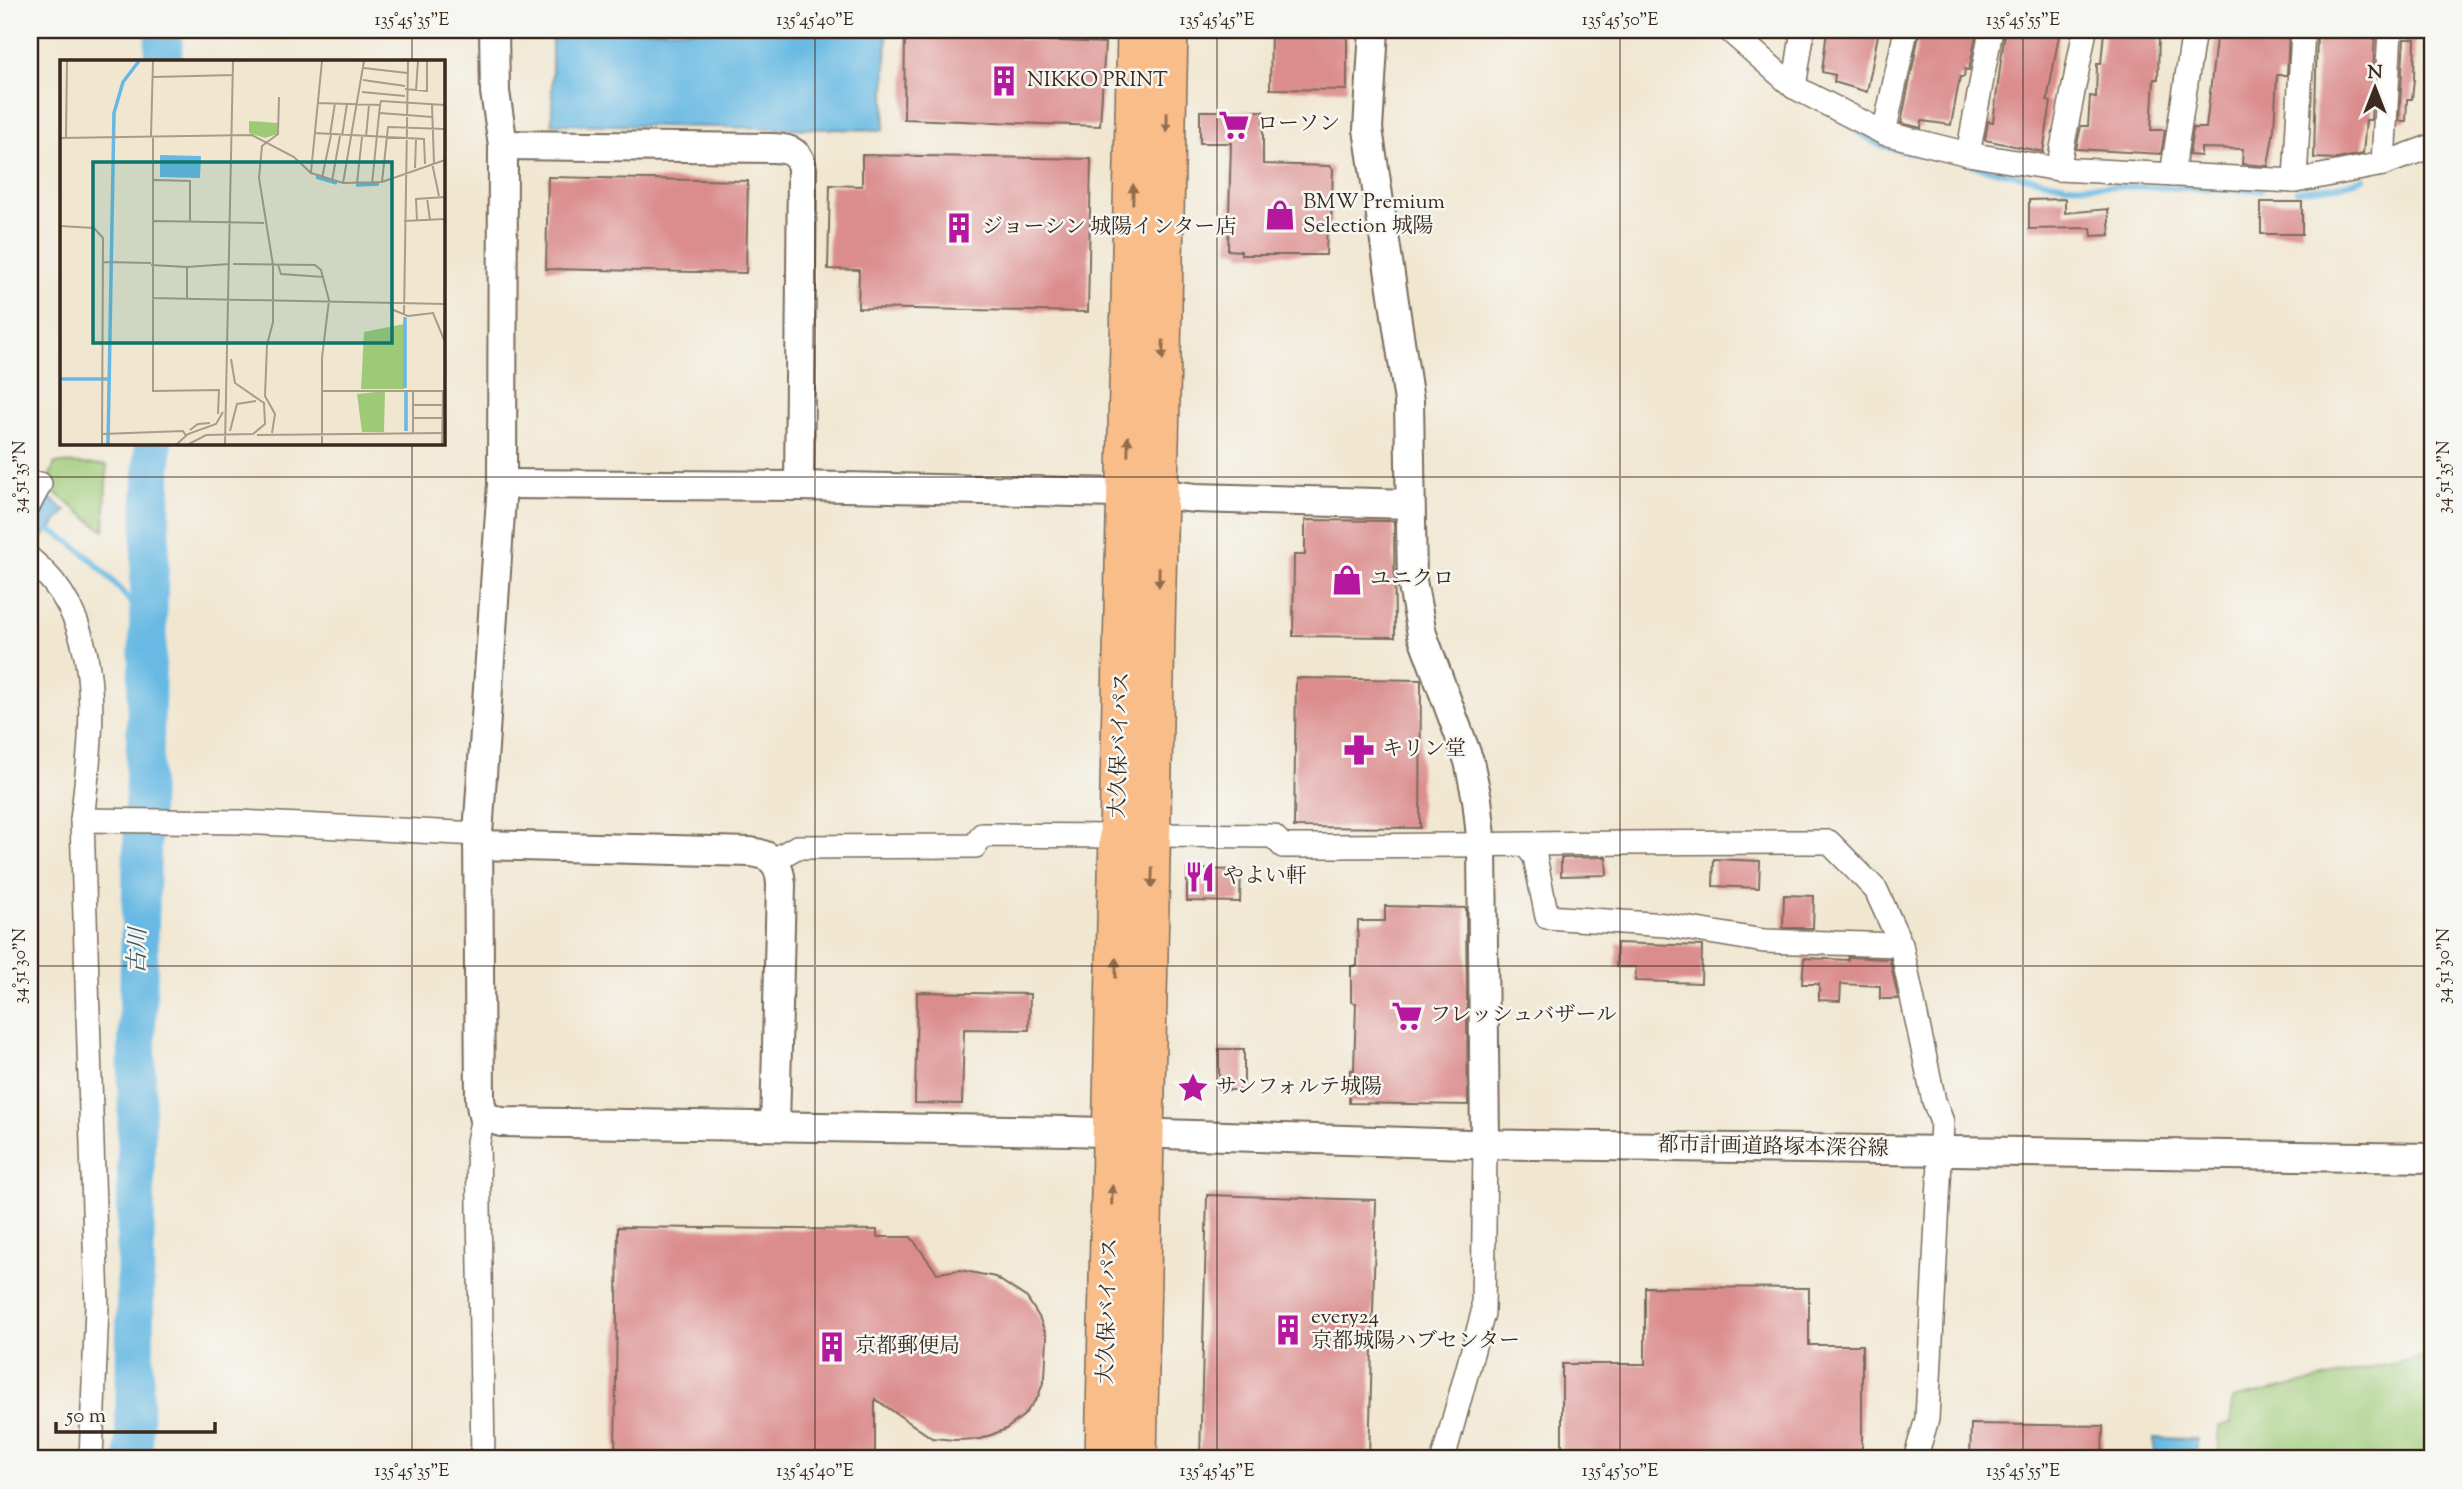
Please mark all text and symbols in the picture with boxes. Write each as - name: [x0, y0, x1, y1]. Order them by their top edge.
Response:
- text: 135°45'35"E: [375, 8, 450, 34]
- text: 135°45'40"E: [776, 8, 854, 34]
- text: 135°45'45"E: [1179, 8, 1255, 34]
- text: 135°45'50"E: [1582, 8, 1658, 34]
- text: 135°45'55"E: [1986, 8, 2060, 34]
- north arrow: [2340, 52, 2410, 122]
- inset map: [60, 60, 444, 444]
- text: N: [2367, 60, 2383, 87]
- building icon: NIKKO PRINT: [987, 64, 1021, 98]
- place label: NIKKO PRINT: [1027, 66, 1168, 96]
- supermarket icon: ローソン: [1217, 108, 1251, 142]
- place label: ローソン: [1257, 110, 1340, 140]
- one-way arrow: [1162, 112, 1173, 134]
- one-way arrow: [1127, 183, 1139, 205]
- place label: BMW Premium Selection 城陽: [1303, 188, 1445, 242]
- shop icon: BMW Premium Selection 城陽: [1263, 198, 1297, 232]
- building icon: ジョーシン 城陽インター店: [942, 211, 976, 245]
- place label: ジョーシン 城陽インター店: [982, 213, 1236, 243]
- one-way arrow: [1158, 339, 1169, 361]
- one-way arrow: [1123, 435, 1134, 457]
- text: 34°51'35"N: [8, 440, 34, 514]
- text: 34°51'35"N: [2432, 440, 2458, 514]
- shop icon: ユニクロ: [1330, 563, 1364, 597]
- place label: ユニクロ: [1370, 565, 1454, 595]
- one-way arrow: [1153, 567, 1165, 589]
- street label: 大久保バイパス: [1103, 671, 1139, 819]
- pharmacy icon: キリン堂: [1342, 733, 1376, 767]
- place label: キリン堂: [1382, 735, 1466, 765]
- restaurant icon: やよい軒: [1183, 860, 1217, 894]
- place label: やよい軒: [1223, 862, 1307, 892]
- one-way arrow: [1146, 868, 1157, 890]
- water label: 古川: [122, 924, 156, 975]
- text: 34°51'30"N: [8, 928, 34, 1004]
- text: 34°51'30"N: [2432, 928, 2458, 1004]
- one-way arrow: [1110, 956, 1122, 978]
- supermarket icon: フレッシュバザール: [1390, 999, 1424, 1033]
- place label: フレッシュバザール: [1430, 1001, 1617, 1031]
- place icon: サンフォルテ城陽: [1176, 1071, 1210, 1105]
- place label: サンフォルテ城陽: [1216, 1073, 1382, 1103]
- street label: 都市計画道路塚本深谷線: [1657, 1131, 1889, 1165]
- one-way arrow: [1106, 1184, 1118, 1206]
- street label: 大久保バイパス: [1091, 1237, 1127, 1385]
- place label: every24 京都城陽ハブセンター: [1311, 1303, 1520, 1357]
- building icon: every24 京都城陽ハブセンター: [1271, 1313, 1305, 1347]
- building icon: 京都郵便局: [815, 1330, 849, 1364]
- place label: 京都郵便局: [855, 1332, 960, 1362]
- scale bar: [56, 1391, 215, 1435]
- text: 50 m: [65, 1402, 106, 1432]
- text: 135°45'35"E: [375, 1459, 450, 1485]
- text: 135°45'40"E: [776, 1459, 854, 1485]
- text: 135°45'45"E: [1179, 1459, 1255, 1485]
- text: 135°45'50"E: [1582, 1459, 1658, 1485]
- text: 135°45'55"E: [1986, 1459, 2060, 1485]

